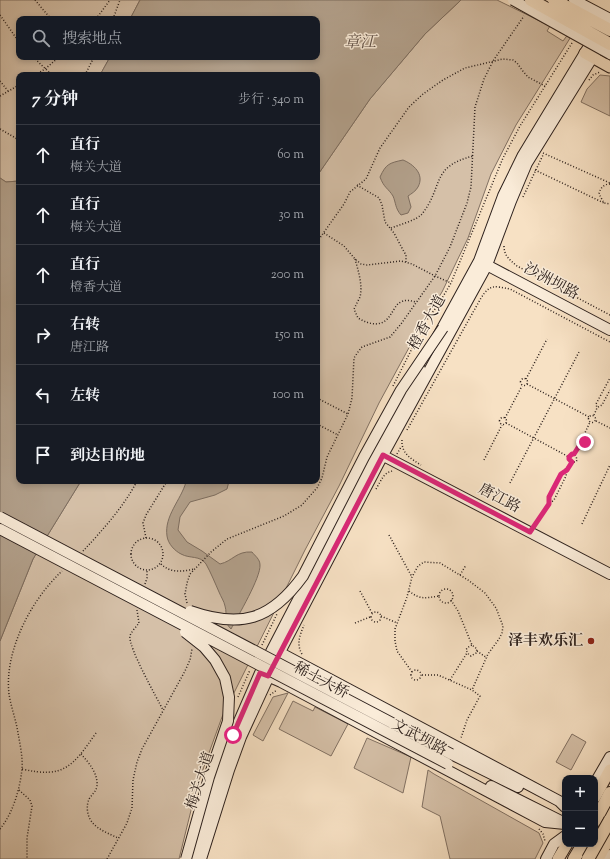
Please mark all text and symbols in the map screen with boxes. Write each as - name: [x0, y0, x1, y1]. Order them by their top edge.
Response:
- search box: [16, 16, 320, 60]
- icon: search: [30, 27, 52, 49]
- text: 搜索地点: [62, 29, 122, 50]
- water label: 章江: [344, 32, 378, 55]
- text: 7 分钟: [32, 88, 78, 112]
- text: 步行 · 540 m: [238, 91, 304, 109]
- text: 直行: [70, 135, 100, 156]
- icon: ahead: [32, 144, 54, 166]
- text: 60 m: [277, 146, 304, 164]
- text: 梅关大道: [70, 159, 122, 177]
- text: 直行: [70, 195, 100, 216]
- icon: ahead: [32, 204, 54, 226]
- text: 30 m: [278, 206, 304, 224]
- text: 梅关大道: [70, 219, 122, 237]
- text: 直行: [70, 255, 100, 276]
- street label: 沙洲坝路: [520, 259, 582, 305]
- icon: ahead: [32, 264, 54, 286]
- text: 200 m: [271, 266, 304, 284]
- text: 橙香大道: [70, 279, 122, 297]
- street label: 橙香大道: [404, 292, 452, 354]
- text: 右转: [70, 315, 100, 336]
- icon: right: [32, 324, 54, 346]
- text: 150 m: [275, 326, 304, 344]
- text: 唐江路: [70, 339, 109, 357]
- icon: left: [32, 384, 54, 406]
- text: 左转: [70, 386, 100, 407]
- text: 100 m: [272, 386, 304, 404]
- route end: [576, 433, 594, 451]
- icon: arrive: [32, 444, 54, 466]
- text: 到达目的地: [70, 446, 145, 467]
- street label: 唐江路: [474, 479, 524, 519]
- place label: 泽丰欢乐汇: [508, 631, 584, 652]
- marker: 泽丰欢乐汇: [586, 636, 596, 646]
- street label: 稀土大桥: [290, 658, 352, 704]
- street label: 文武坝路: [388, 715, 450, 761]
- route start: [224, 726, 242, 744]
- street label: 梅关大道: [182, 749, 220, 813]
- map controls: [562, 775, 598, 847]
- button: +: [562, 775, 598, 811]
- button: −: [562, 811, 598, 847]

